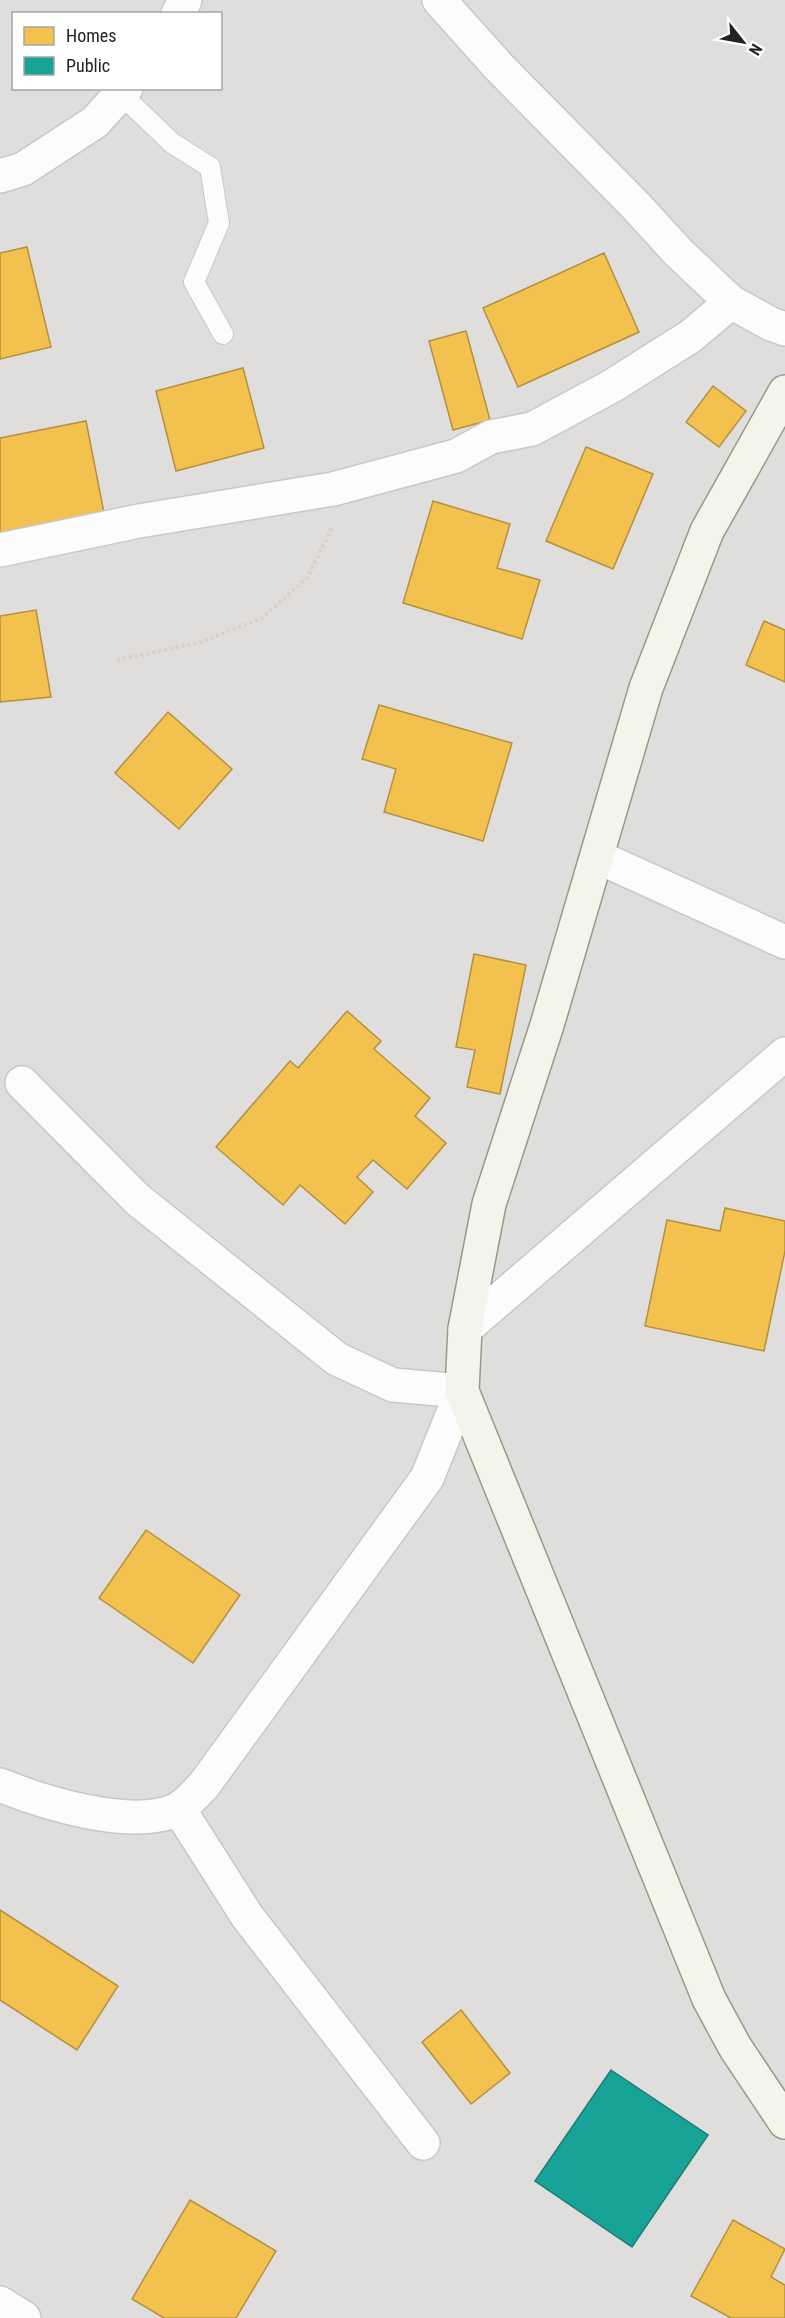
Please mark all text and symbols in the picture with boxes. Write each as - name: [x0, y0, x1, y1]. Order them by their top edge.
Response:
- legend: [12, 12, 222, 90]
- north arrow: [713, 12, 773, 72]
- text: Homes: [66, 25, 116, 46]
- text: N: [745, 40, 766, 59]
- text: Public: [66, 55, 110, 76]

